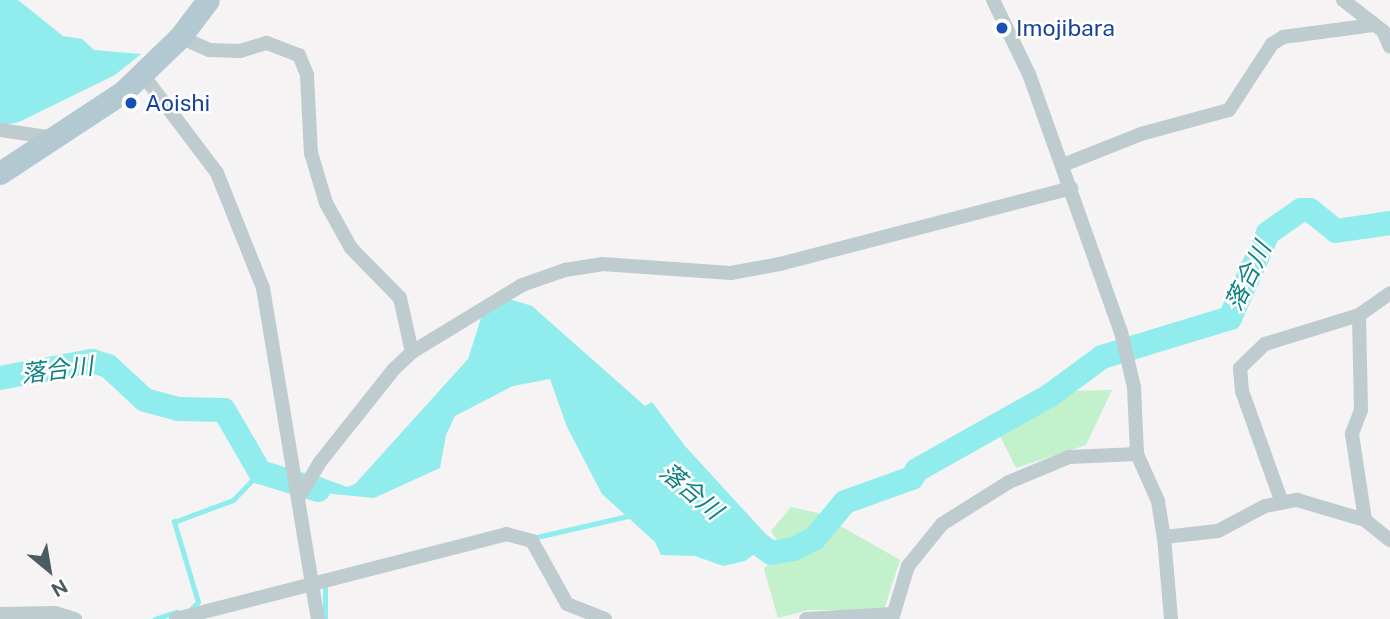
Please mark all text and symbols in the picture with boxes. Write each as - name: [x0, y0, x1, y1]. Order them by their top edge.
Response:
- place label: Imojibara: [1016, 14, 1115, 42]
- marker: Imojibara: [994, 20, 1010, 36]
- place label: Aoishi: [145, 89, 210, 117]
- marker: Aoishi: [123, 95, 139, 111]
- water label: 落合川: [1219, 237, 1277, 315]
- water label: 落合川: [20, 351, 94, 389]
- water label: 落合川: [654, 457, 728, 525]
- north arrow: [14, 535, 84, 605]
- text: N: [48, 575, 71, 601]

